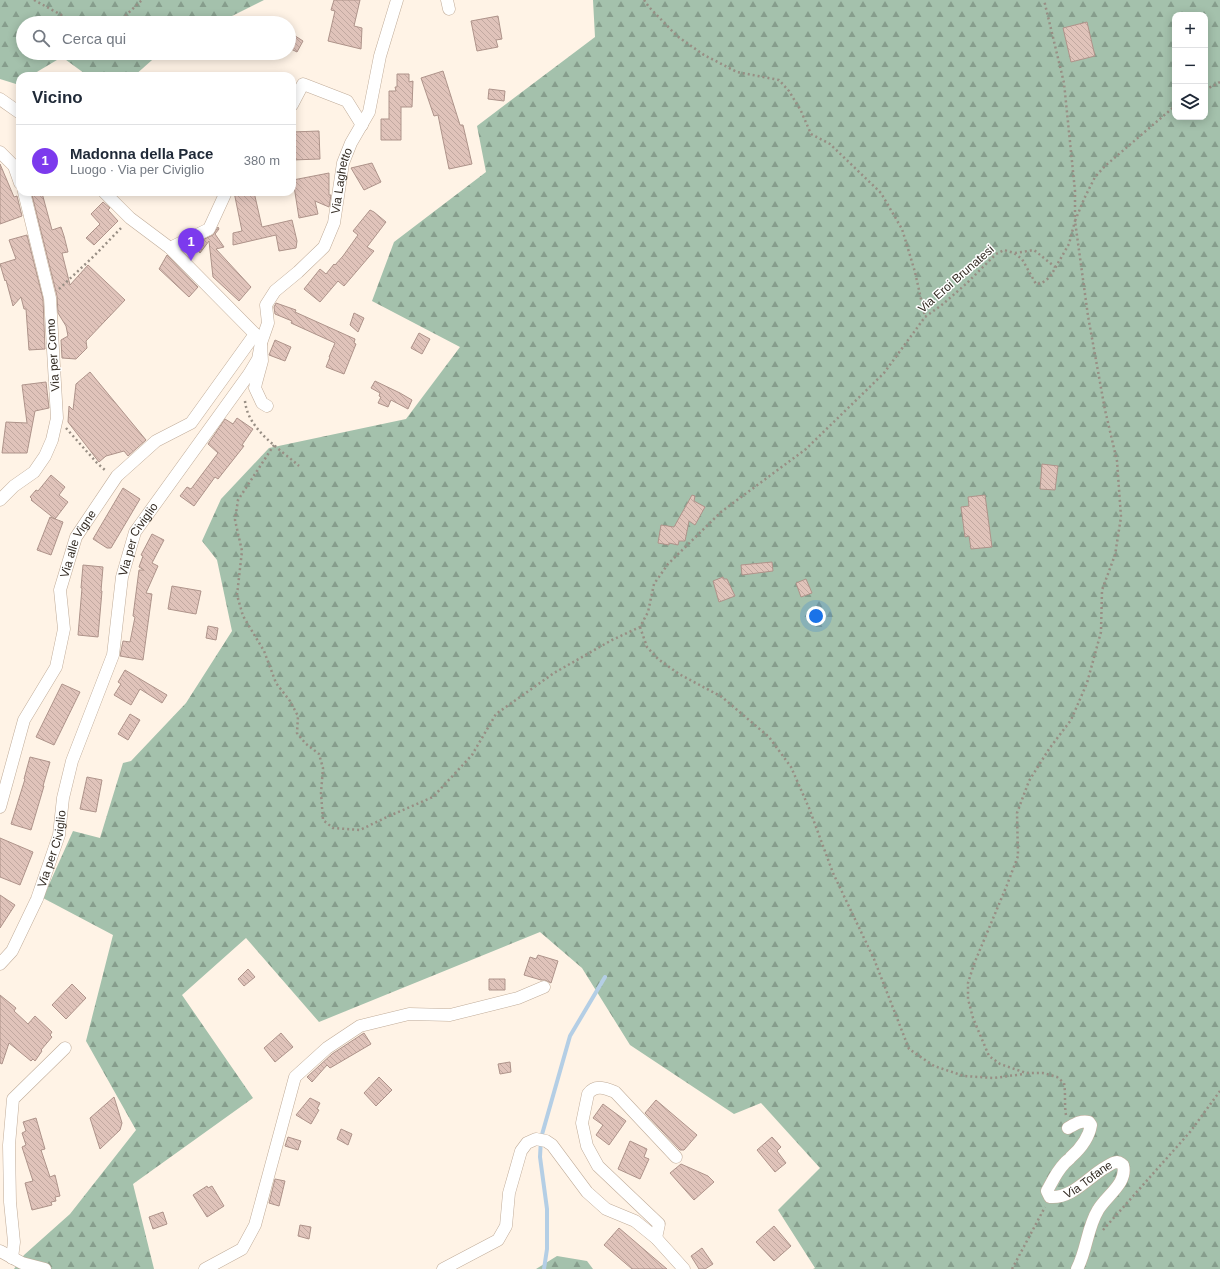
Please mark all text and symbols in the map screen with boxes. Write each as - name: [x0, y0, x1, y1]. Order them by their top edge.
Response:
- map controls: [1172, 12, 1208, 120]
- button: +: [1172, 12, 1208, 48]
- search box: [16, 16, 296, 60]
- icon: search: [30, 27, 52, 49]
- text: Cerca qui: [62, 30, 126, 47]
- button: −: [1172, 48, 1208, 84]
- button: layers: [1172, 84, 1208, 120]
- text: Vicino: [32, 88, 83, 107]
- text: Madonna della Pace: [70, 145, 213, 162]
- street label: Via Laghetto: [328, 145, 355, 215]
- text: 1: [41, 153, 49, 168]
- text: 380 m: [244, 153, 280, 168]
- text: Luogo · Via per Civiglio: [70, 162, 204, 177]
- pin: 1: [178, 228, 204, 261]
- street label: Via Eroi Brunatesi: [915, 242, 997, 316]
- street label: Via per Como: [43, 318, 63, 392]
- street label: Via per Civiglio: [116, 500, 161, 578]
- street label: Via alle Vigne: [57, 507, 99, 579]
- your location: [806, 606, 826, 626]
- street label: Via per Civiglio: [34, 809, 69, 889]
- street label: Via Tofane: [1062, 1158, 1115, 1201]

